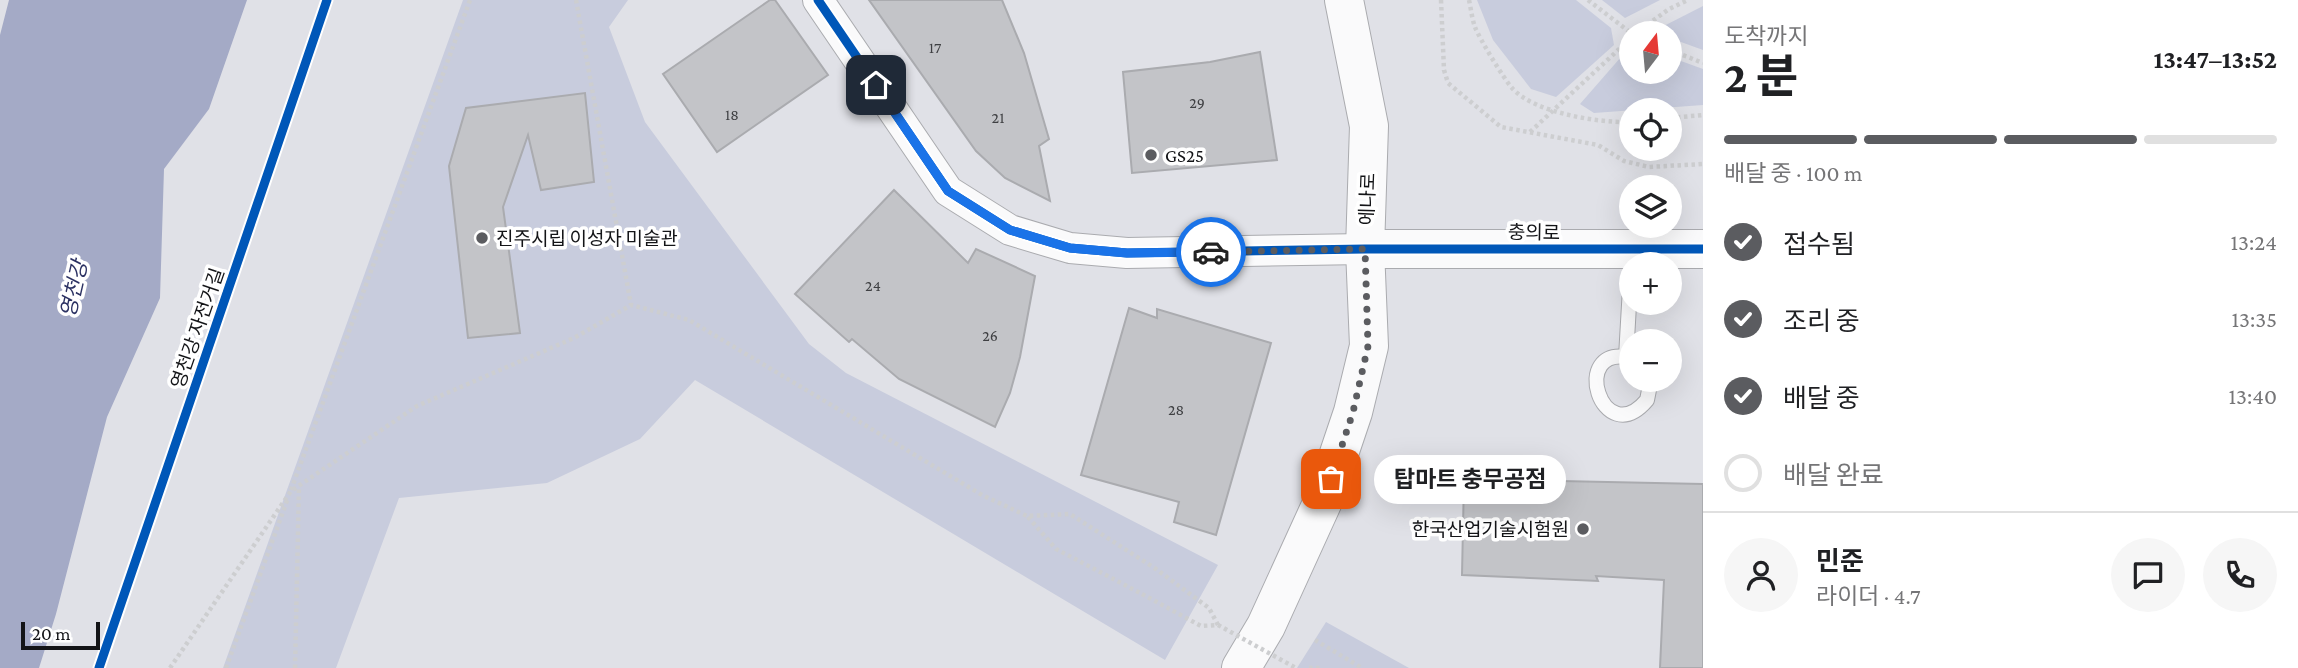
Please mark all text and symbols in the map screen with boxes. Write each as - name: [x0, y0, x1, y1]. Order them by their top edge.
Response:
- north arrow: [1619, 21, 1682, 84]
- map controls: [1619, 21, 1682, 392]
- text: 도착까지: [1724, 23, 1809, 49]
- house number: 17: [929, 39, 942, 56]
- text: 13:47–13:52: [2153, 45, 2277, 74]
- text: 2 분: [1724, 51, 1799, 102]
- pin: [846, 55, 906, 115]
- icon: home: [857, 66, 895, 104]
- house number: 29: [1189, 94, 1205, 111]
- button: locate: [1619, 98, 1682, 161]
- house number: 18: [725, 106, 739, 123]
- house number: 21: [992, 109, 1004, 126]
- place label: GS25: [1165, 145, 1204, 166]
- marker: GS25: [1143, 147, 1159, 163]
- text: 배달 중 · 100 m: [1724, 160, 1862, 186]
- street label: 에나로: [1356, 172, 1379, 226]
- button: layers: [1619, 175, 1682, 238]
- courier: [1176, 217, 1246, 287]
- street label: 충의로: [1508, 222, 1560, 243]
- icon: check: [1724, 223, 1762, 261]
- place label: 진주시립 이성자 미술관: [496, 228, 678, 249]
- text: 13:24: [2230, 229, 2277, 255]
- marker: 진주시립 이성자 미술관: [474, 230, 490, 246]
- text: 접수됨: [1783, 230, 1855, 259]
- icon: car: [1192, 233, 1230, 271]
- button: +: [1619, 252, 1682, 315]
- water label: 영천강: [56, 255, 93, 320]
- street label: 영천강 자전거길: [167, 265, 228, 391]
- house number: 24: [865, 277, 881, 294]
- icon: check: [1724, 300, 1762, 338]
- text: 13:35: [2231, 306, 2277, 332]
- text: 조리 중: [1783, 307, 1860, 336]
- house number: 26: [982, 327, 998, 344]
- button: −: [1619, 329, 1682, 392]
- icon: check: [1724, 377, 1762, 415]
- text: 13:40: [2228, 383, 2277, 409]
- text: 배달 중: [1783, 384, 1860, 413]
- house number: 28: [1168, 401, 1184, 418]
- pin: [1301, 449, 1361, 509]
- callout: 탑마트 충무공점: [1373, 454, 1566, 504]
- icon: bag: [1312, 460, 1350, 498]
- text: 배달 완료: [1783, 461, 1884, 490]
- text: 탑마트 충무공점: [1394, 466, 1546, 492]
- place label: 한국산업기술시험원: [1412, 519, 1569, 540]
- marker: 한국산업기술시험원: [1575, 521, 1591, 537]
- button: person: [1724, 538, 1798, 612]
- button: chat: [2111, 538, 2185, 612]
- button: phone: [2203, 538, 2277, 612]
- text: 민준: [1816, 547, 1864, 576]
- text: 라이더 · 4.7: [1816, 583, 1921, 609]
- scale bar: [21, 619, 100, 651]
- text: 20 m: [32, 623, 71, 644]

